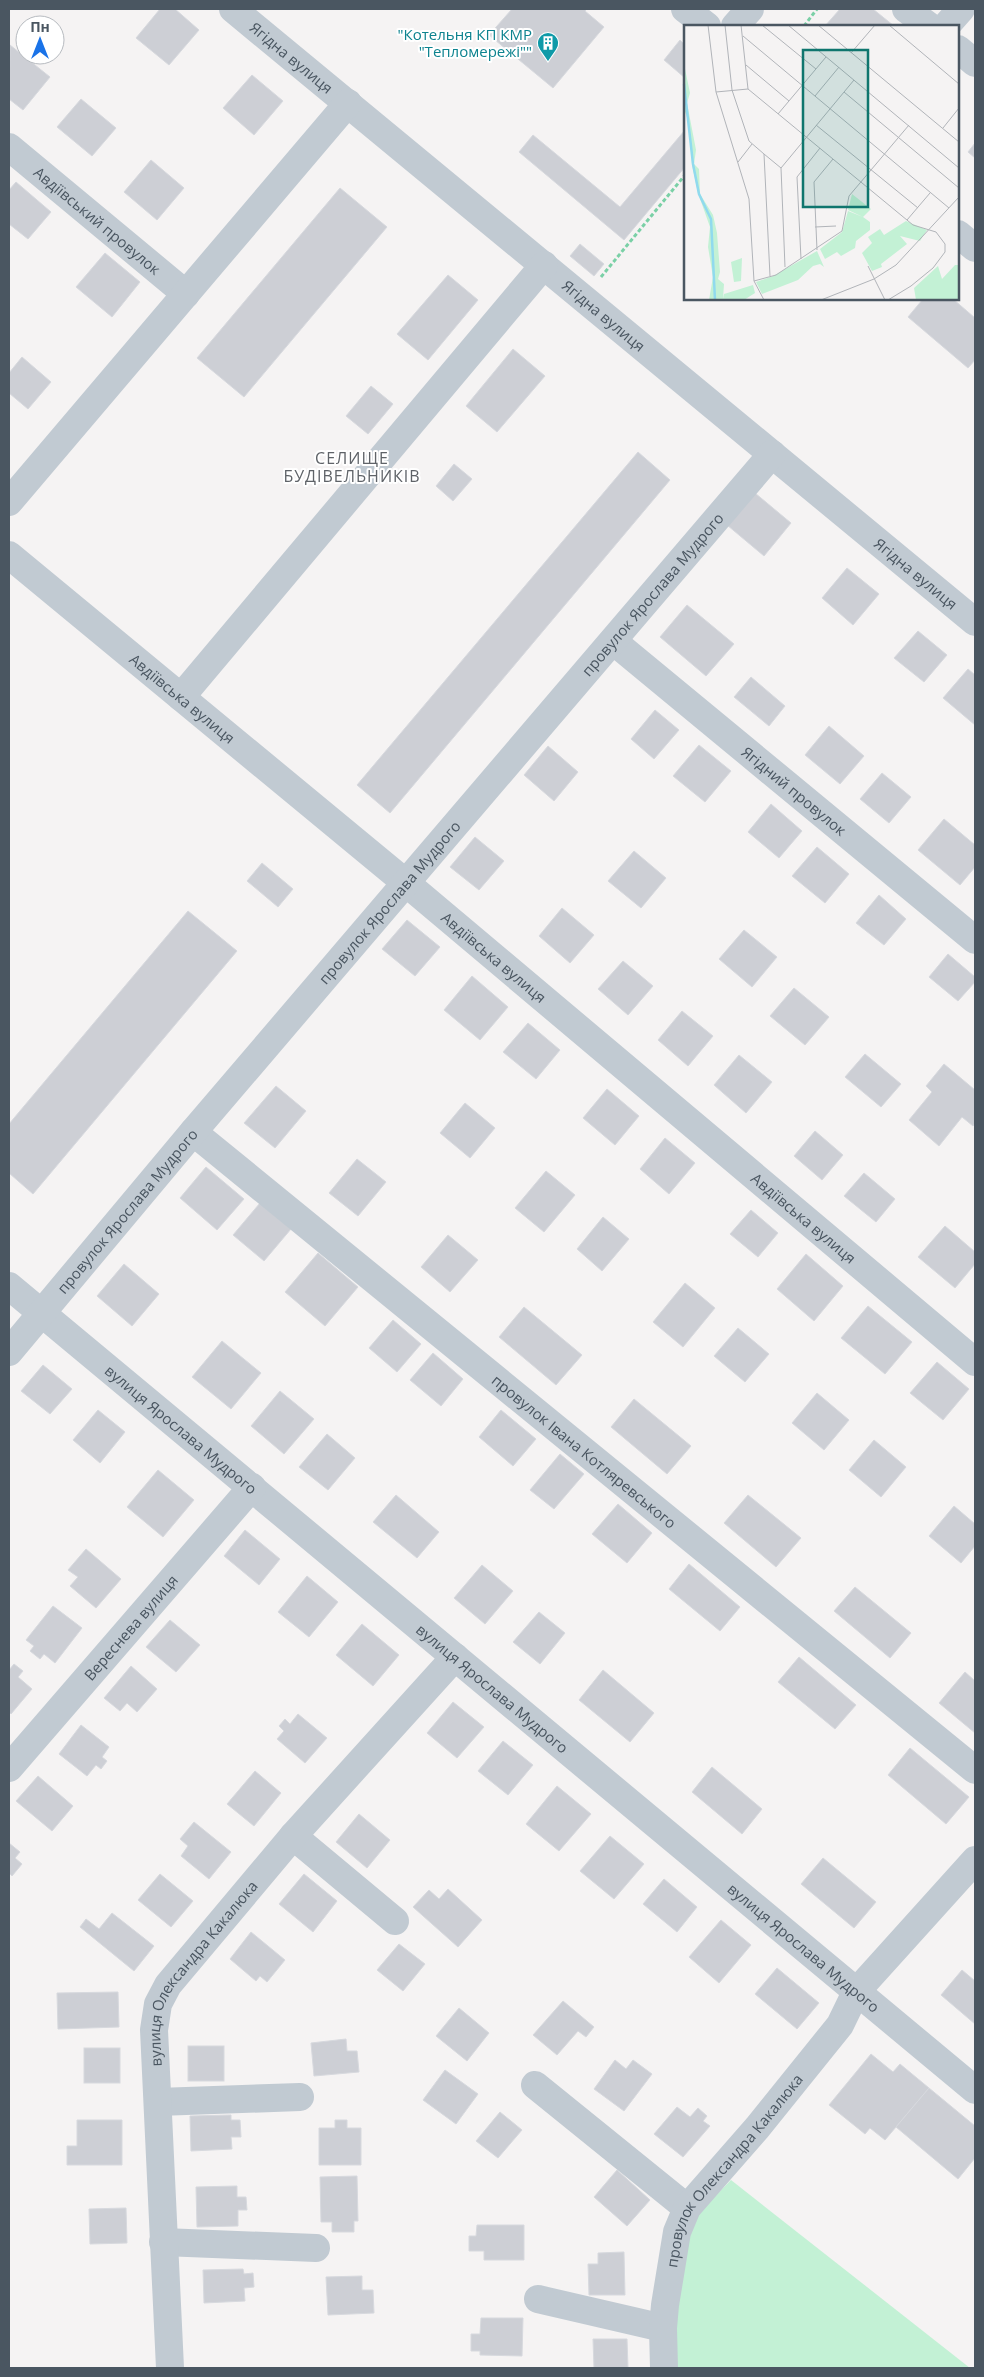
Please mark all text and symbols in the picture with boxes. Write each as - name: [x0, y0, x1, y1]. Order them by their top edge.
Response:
- north arrow: [15, 15, 65, 65]
- text: Пн: [30, 17, 50, 36]
- street label: Ягідна вулиця: [246, 17, 337, 98]
- place label: "Котельня КП КМР "Тепломережi"": [398, 24, 532, 61]
- inset map: [684, 25, 959, 300]
- building icon: "Котельня КП КМР "Тепломережi"": [536, 31, 560, 62]
- street label: Авдіївський провулок: [30, 162, 165, 279]
- street label: Ягідна вулиця: [558, 275, 650, 356]
- district label: СЕЛИЩЕ БУДІВЕЛЬНИКІВ: [283, 447, 421, 487]
- street label: провулок Ярослава Мудрого: [577, 508, 728, 680]
- street label: Ягідна вулиця: [870, 533, 962, 614]
- street label: Авдіївська вулиця: [126, 649, 239, 748]
- street label: Ягідний провулок: [738, 742, 851, 840]
- street label: провулок Ярослава Мудрого: [314, 816, 465, 988]
- street label: Авдіївська вулиця: [437, 907, 551, 1007]
- street label: провулок Ярослава Мудрого: [52, 1124, 202, 1297]
- street label: Авдіївська вулиця: [747, 1168, 860, 1268]
- street label: вулиця Ярослава Мудрого: [101, 1360, 261, 1498]
- street label: провулок Івана Котляревського: [488, 1370, 681, 1533]
- street label: Вереснева вулиця: [79, 1570, 182, 1684]
- street label: вулиця Ярослава Мудрого: [412, 1619, 573, 1757]
- street label: вулиця Олександра Какалюка: [144, 1876, 262, 2067]
- street label: вулиця Ярослава Мудрого: [724, 1878, 884, 2017]
- street label: провулок Олександра Какалюка: [661, 2069, 807, 2269]

